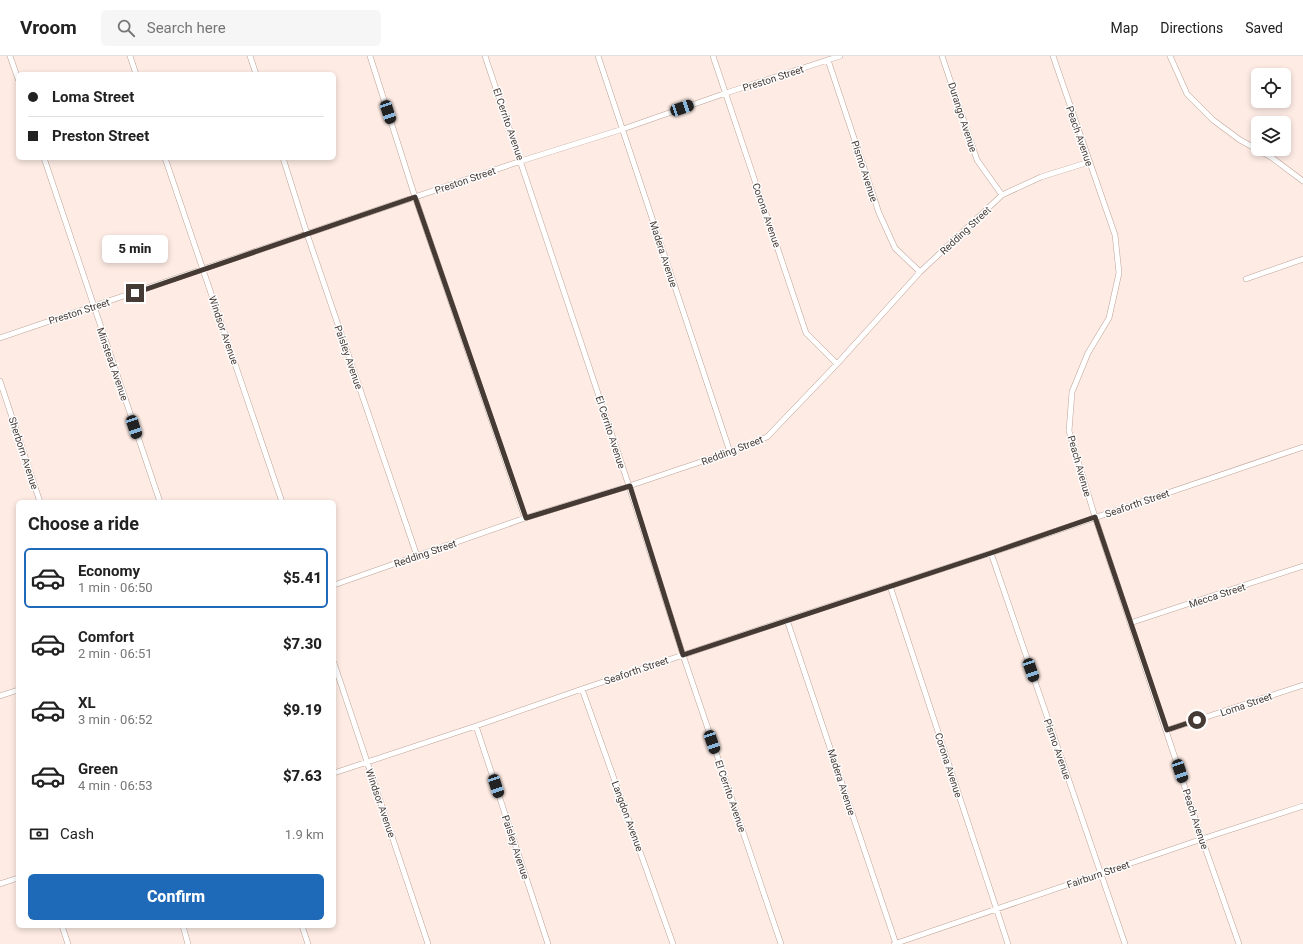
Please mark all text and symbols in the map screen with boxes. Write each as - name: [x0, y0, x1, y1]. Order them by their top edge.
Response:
- search box: [101, 10, 381, 46]
- text: Vroom: [20, 16, 77, 39]
- icon: search: [115, 17, 137, 39]
- text: Search here: [147, 19, 226, 37]
- text: Map: [1111, 20, 1138, 36]
- text: Directions: [1160, 20, 1223, 36]
- text: Saved: [1245, 20, 1283, 36]
- street label: Preston Street: [741, 63, 805, 93]
- map controls: [1251, 68, 1291, 156]
- button: locate: [1251, 68, 1291, 108]
- street label: Durango Avenue: [946, 81, 979, 153]
- street label: El Cerrito Avenue: [491, 87, 526, 162]
- text: Loma Street: [52, 88, 134, 106]
- car: [669, 98, 695, 118]
- car: [379, 99, 397, 125]
- street label: Peach Avenue: [1064, 105, 1095, 168]
- button: layers: [1251, 116, 1291, 156]
- text: Preston Street: [52, 127, 149, 145]
- street label: Pismo Avenue: [849, 139, 880, 203]
- street label: Preston Street: [433, 165, 497, 196]
- street label: Corona Avenue: [750, 182, 783, 249]
- street label: Redding Street: [938, 204, 993, 257]
- street label: Madera Avenue: [648, 220, 679, 289]
- callout: 5 min: [102, 235, 168, 263]
- text: 5 min: [119, 241, 151, 256]
- route end: [126, 284, 144, 302]
- street label: Windsor Avenue: [207, 294, 240, 366]
- street label: Preston Street: [47, 296, 111, 326]
- street label: Paisley Avenue: [332, 324, 365, 391]
- street label: Minstead Avenue: [95, 326, 130, 402]
- street label: El Cerrito Avenue: [594, 394, 627, 470]
- car: [125, 414, 143, 440]
- street label: Sherborn Avenue: [7, 416, 40, 491]
- street label: Redding Street: [700, 434, 765, 467]
- street label: Peach Avenue: [1066, 434, 1093, 498]
- street label: Seaforth Street: [1104, 487, 1171, 520]
- text: Choose a ride: [28, 513, 139, 534]
- street label: Redding Street: [393, 538, 458, 569]
- icon: car: [30, 560, 66, 596]
- text: Economy: [78, 562, 140, 580]
- text: $5.41: [283, 569, 322, 587]
- text: 1 min · 06:50: [78, 580, 153, 595]
- street label: Mecca Street: [1187, 581, 1247, 610]
- icon: car: [30, 626, 66, 662]
- text: Comfort: [78, 628, 134, 646]
- text: $7.30: [283, 635, 322, 653]
- text: 2 min · 06:51: [78, 646, 153, 661]
- street label: Seaforth Street: [603, 654, 670, 687]
- car: [1021, 657, 1041, 683]
- street label: Loma Street: [1219, 690, 1274, 718]
- icon: car: [30, 692, 66, 728]
- text: XL: [78, 694, 96, 712]
- text: $9.19: [283, 701, 322, 719]
- route start: [1188, 711, 1206, 729]
- text: 3 min · 06:52: [78, 712, 153, 727]
- street label: Pismo Avenue: [1042, 717, 1073, 781]
- car: [702, 729, 722, 755]
- street label: Corona Avenue: [933, 731, 964, 799]
- street label: Madera Avenue: [826, 748, 857, 817]
- icon: car: [30, 758, 66, 794]
- car: [1171, 758, 1189, 784]
- street label: El Cerrito Avenue: [713, 759, 748, 834]
- text: Green: [78, 760, 118, 778]
- text: $7.63: [283, 767, 322, 785]
- street label: Windsor Avenue: [364, 767, 397, 839]
- car: [487, 773, 505, 799]
- text: 4 min · 06:53: [78, 778, 153, 793]
- street label: Langdon Avenue: [610, 780, 645, 853]
- street label: Peach Avenue: [1181, 788, 1210, 851]
- street label: Paisley Avenue: [500, 814, 531, 881]
- icon: cash: [28, 823, 50, 845]
- text: Cash: [60, 825, 94, 843]
- text: 1.9 km: [285, 827, 324, 842]
- street label: Fairburn Street: [1065, 859, 1131, 890]
- button: Confirm: [28, 874, 324, 920]

